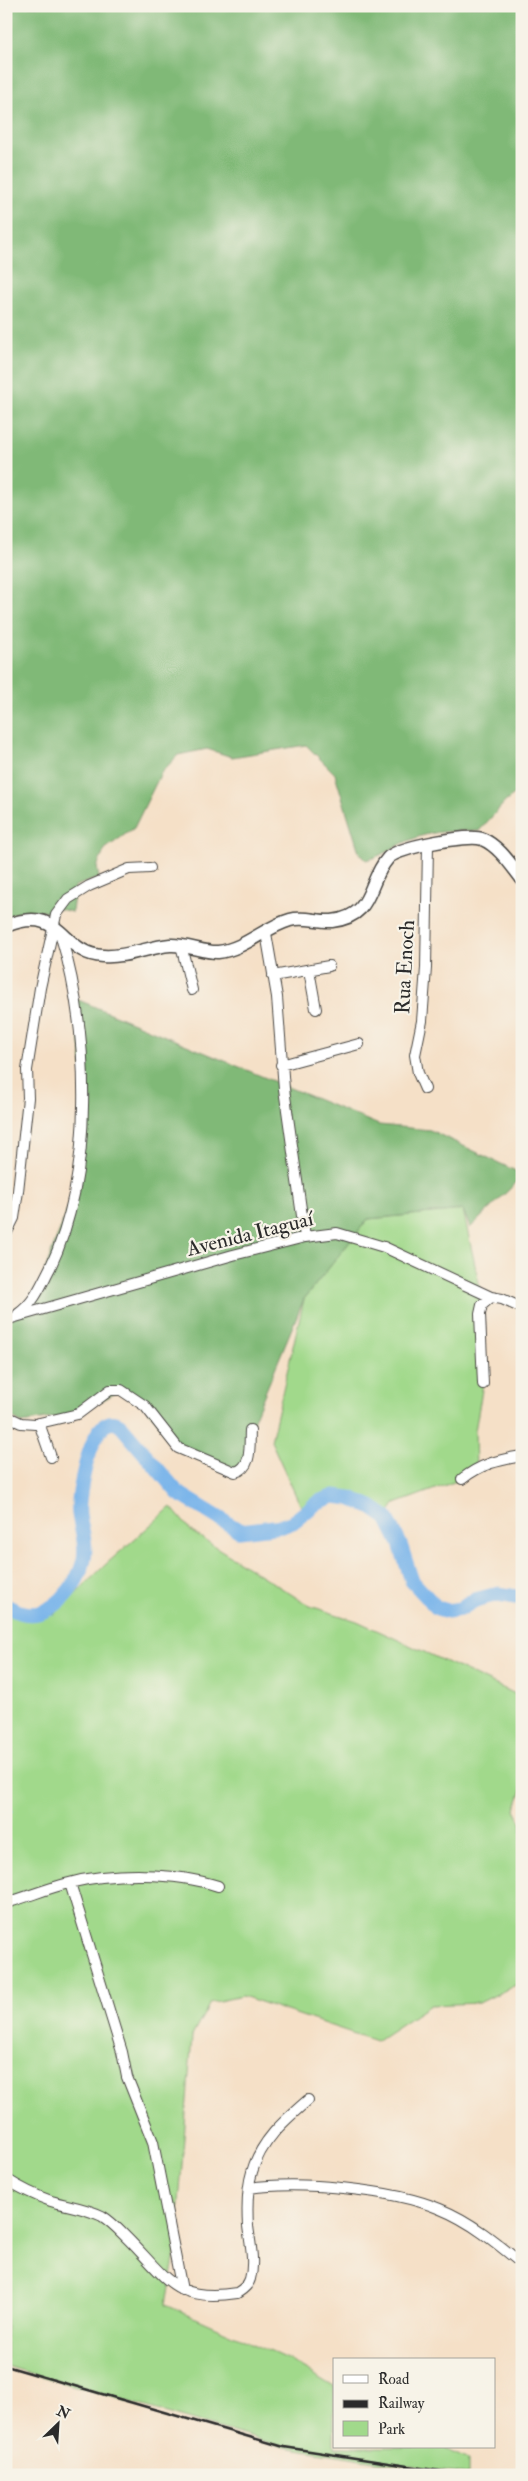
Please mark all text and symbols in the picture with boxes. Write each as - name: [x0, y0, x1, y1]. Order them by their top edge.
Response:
- street label: Rua Enoch: [389, 919, 421, 1015]
- street label: Avenida Itaguaí: [183, 1205, 317, 1263]
- legend: [333, 2358, 496, 2448]
- text: Road: [378, 2370, 410, 2389]
- text: Railway: [378, 2394, 425, 2413]
- north arrow: [32, 2398, 82, 2448]
- text: N: [53, 2402, 73, 2423]
- text: Park: [378, 2420, 405, 2439]

